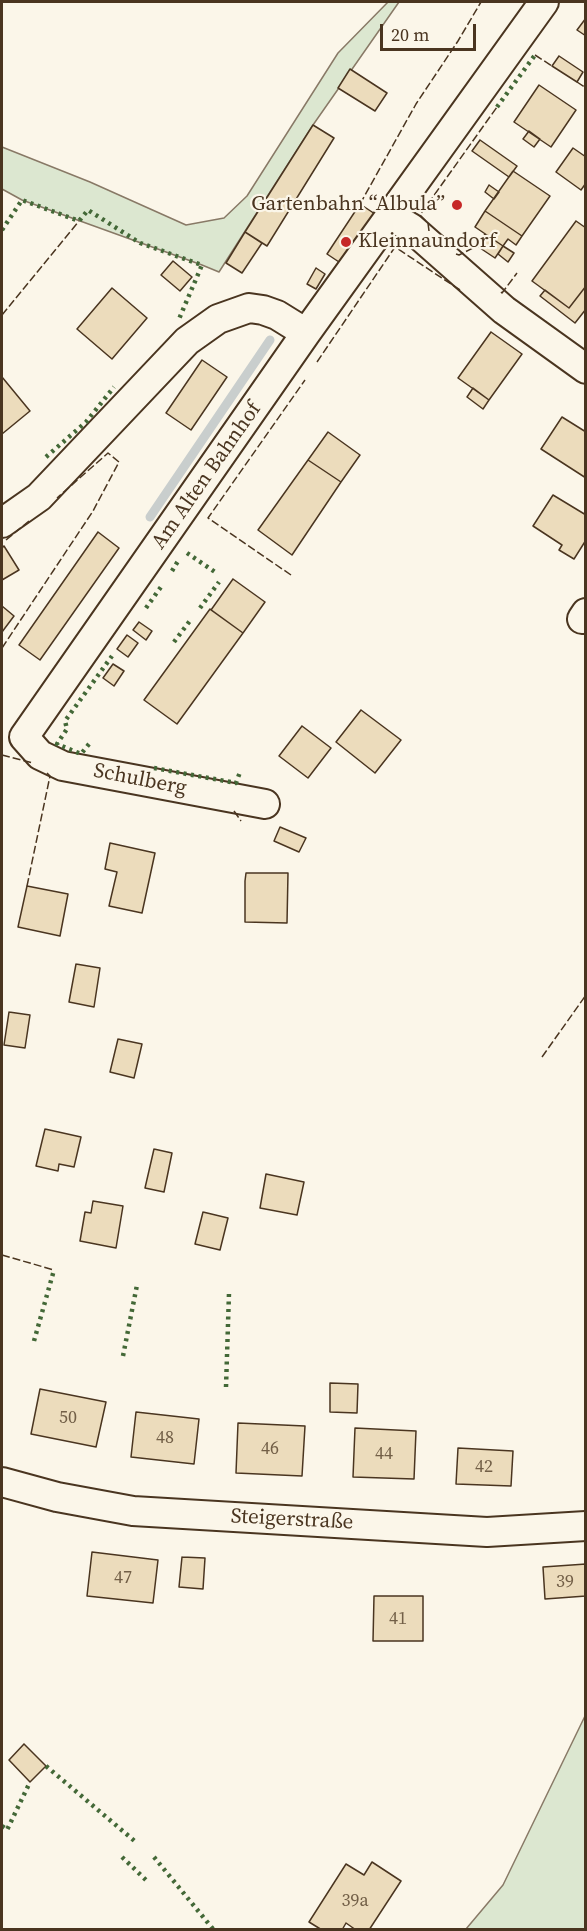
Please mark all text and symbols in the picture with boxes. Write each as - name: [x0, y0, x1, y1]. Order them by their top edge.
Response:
- scale bar: [383, 12, 479, 50]
- text: 20 m: [391, 22, 429, 47]
- place label: Gartenbahn “Albula”: [251, 192, 445, 218]
- marker: Gartenbahn “Albula”: [450, 198, 464, 212]
- place label: Kleinnaundorf: [358, 229, 496, 255]
- marker: Kleinnaundorf: [339, 235, 353, 249]
- street label: Am Alten Bahnhof: [147, 398, 267, 554]
- street label: Schulberg: [91, 759, 189, 801]
- house number: 50: [59, 1407, 77, 1429]
- house number: 48: [156, 1427, 174, 1449]
- house number: 46: [261, 1438, 279, 1460]
- house number: 44: [375, 1443, 393, 1465]
- house number: 42: [475, 1456, 493, 1478]
- street label: Steigerstraße: [230, 1504, 354, 1536]
- house number: 47: [114, 1567, 132, 1589]
- house number: 39: [556, 1571, 574, 1593]
- house number: 41: [389, 1608, 407, 1630]
- house number: 39a: [341, 1890, 369, 1912]

